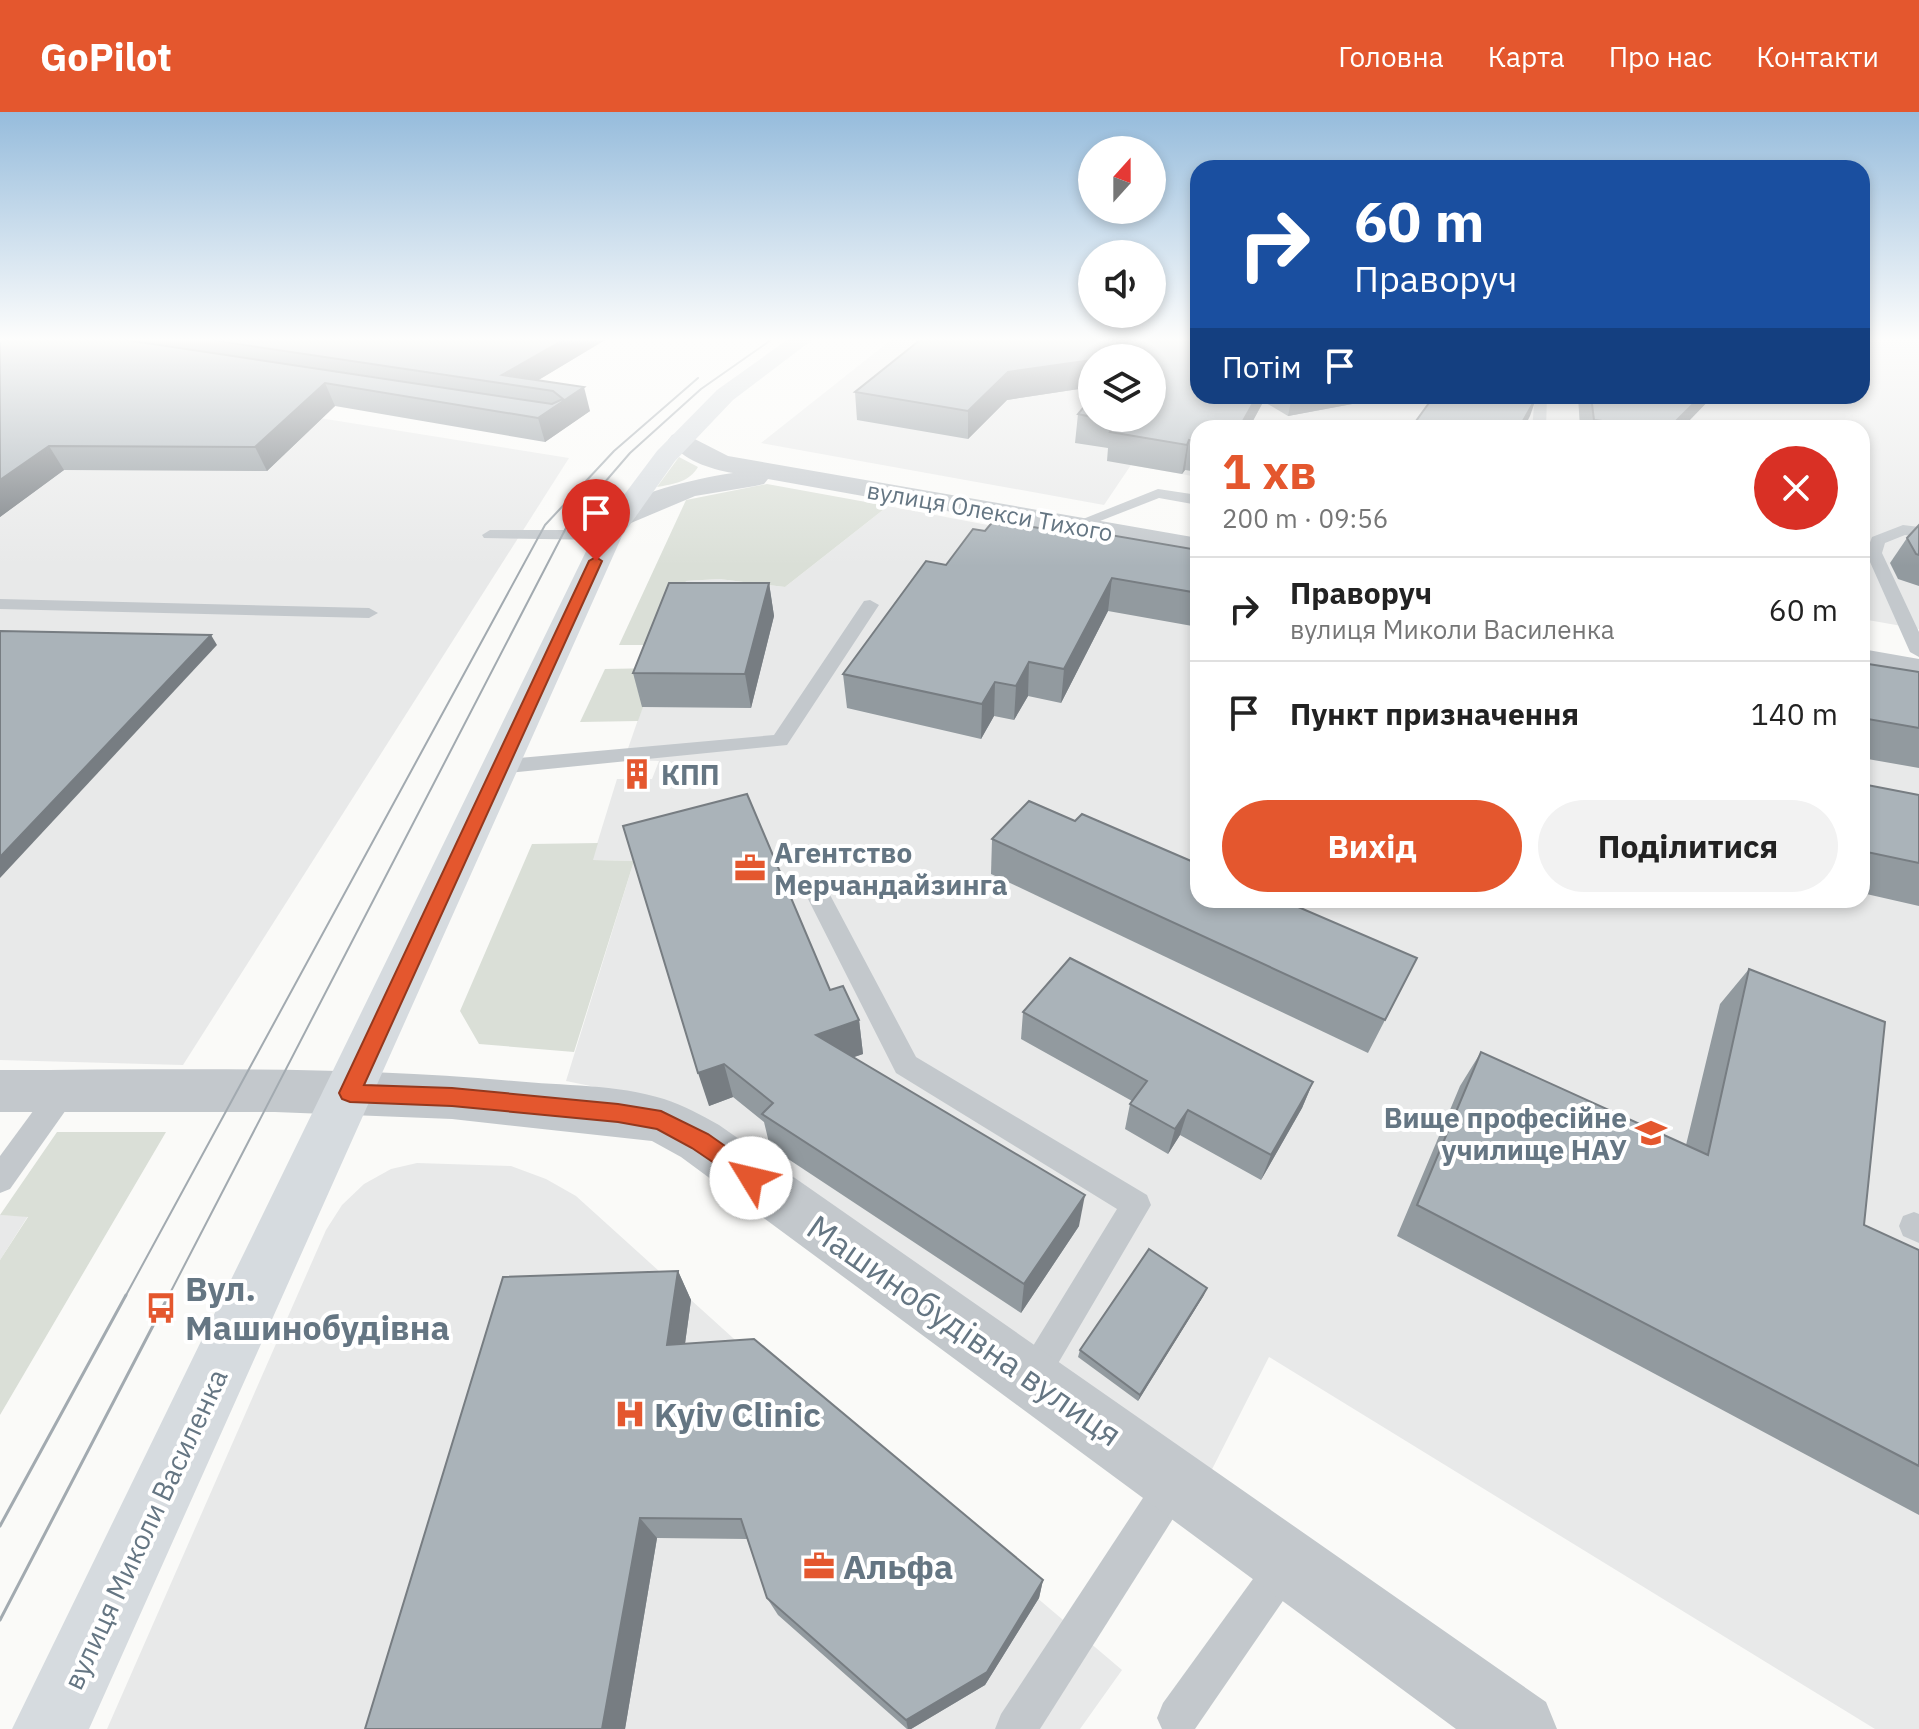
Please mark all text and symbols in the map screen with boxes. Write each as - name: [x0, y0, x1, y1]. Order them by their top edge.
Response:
- text: GoPilot: [40, 32, 172, 81]
- text: Головна: [1338, 38, 1444, 75]
- text: Карта: [1488, 38, 1565, 75]
- text: Про нас: [1609, 38, 1712, 75]
- text: Контакти: [1756, 38, 1879, 75]
- north arrow: [1078, 136, 1166, 224]
- map controls: [1078, 136, 1166, 432]
- text: 60 m: [1354, 185, 1484, 257]
- icon: right: [1222, 192, 1326, 296]
- button: sound: [1078, 240, 1166, 328]
- text: Праворуч: [1354, 255, 1517, 302]
- button: layers: [1078, 344, 1166, 432]
- icon: arrive: [1318, 344, 1362, 388]
- text: Потім: [1222, 347, 1302, 386]
- text: 1 хв: [1222, 440, 1317, 502]
- button: close: [1754, 446, 1838, 530]
- street label: вулиця Олекси Тихого: [865, 474, 1115, 548]
- pin: [562, 479, 630, 561]
- icon: arrive: [574, 491, 618, 535]
- text: 200 m · 09:56: [1222, 501, 1388, 535]
- text: Праворуч: [1290, 573, 1432, 612]
- icon: right: [1222, 587, 1266, 631]
- text: 60 m: [1769, 590, 1838, 629]
- text: вулиця Миколи Василенка: [1290, 612, 1615, 646]
- icon: arrive: [1222, 691, 1266, 735]
- text: Пункт призначення: [1290, 694, 1579, 733]
- text: 140 m: [1751, 694, 1838, 733]
- place label: КПП: [661, 756, 720, 793]
- building icon: КПП: [620, 757, 654, 791]
- button: Вихід: [1222, 800, 1522, 892]
- button: Поділитися: [1538, 800, 1838, 892]
- place label: Агентство Мерчандайзинга: [774, 834, 1008, 903]
- office icon: Агентство Мерчандайзинга: [733, 851, 767, 885]
- place label: Вище професійне училище НАУ: [1384, 1099, 1627, 1168]
- school or university icon: Вище професійне училище НАУ: [1634, 1116, 1668, 1150]
- position arrow: [709, 1136, 793, 1220]
- street label: Машинобудівна вулиця: [799, 1205, 1131, 1455]
- place label: Вул. Машинобудівна: [185, 1266, 450, 1349]
- bus stop icon: Вул. Машинобудівна: [144, 1291, 178, 1325]
- street label: вулиця Миколи Василенка: [54, 1363, 236, 1695]
- place label: Kyiv Clinic: [654, 1392, 821, 1436]
- hospital icon: Kyiv Clinic: [613, 1397, 647, 1431]
- place label: Альфа: [843, 1544, 953, 1588]
- office icon: Альфа: [802, 1549, 836, 1583]

